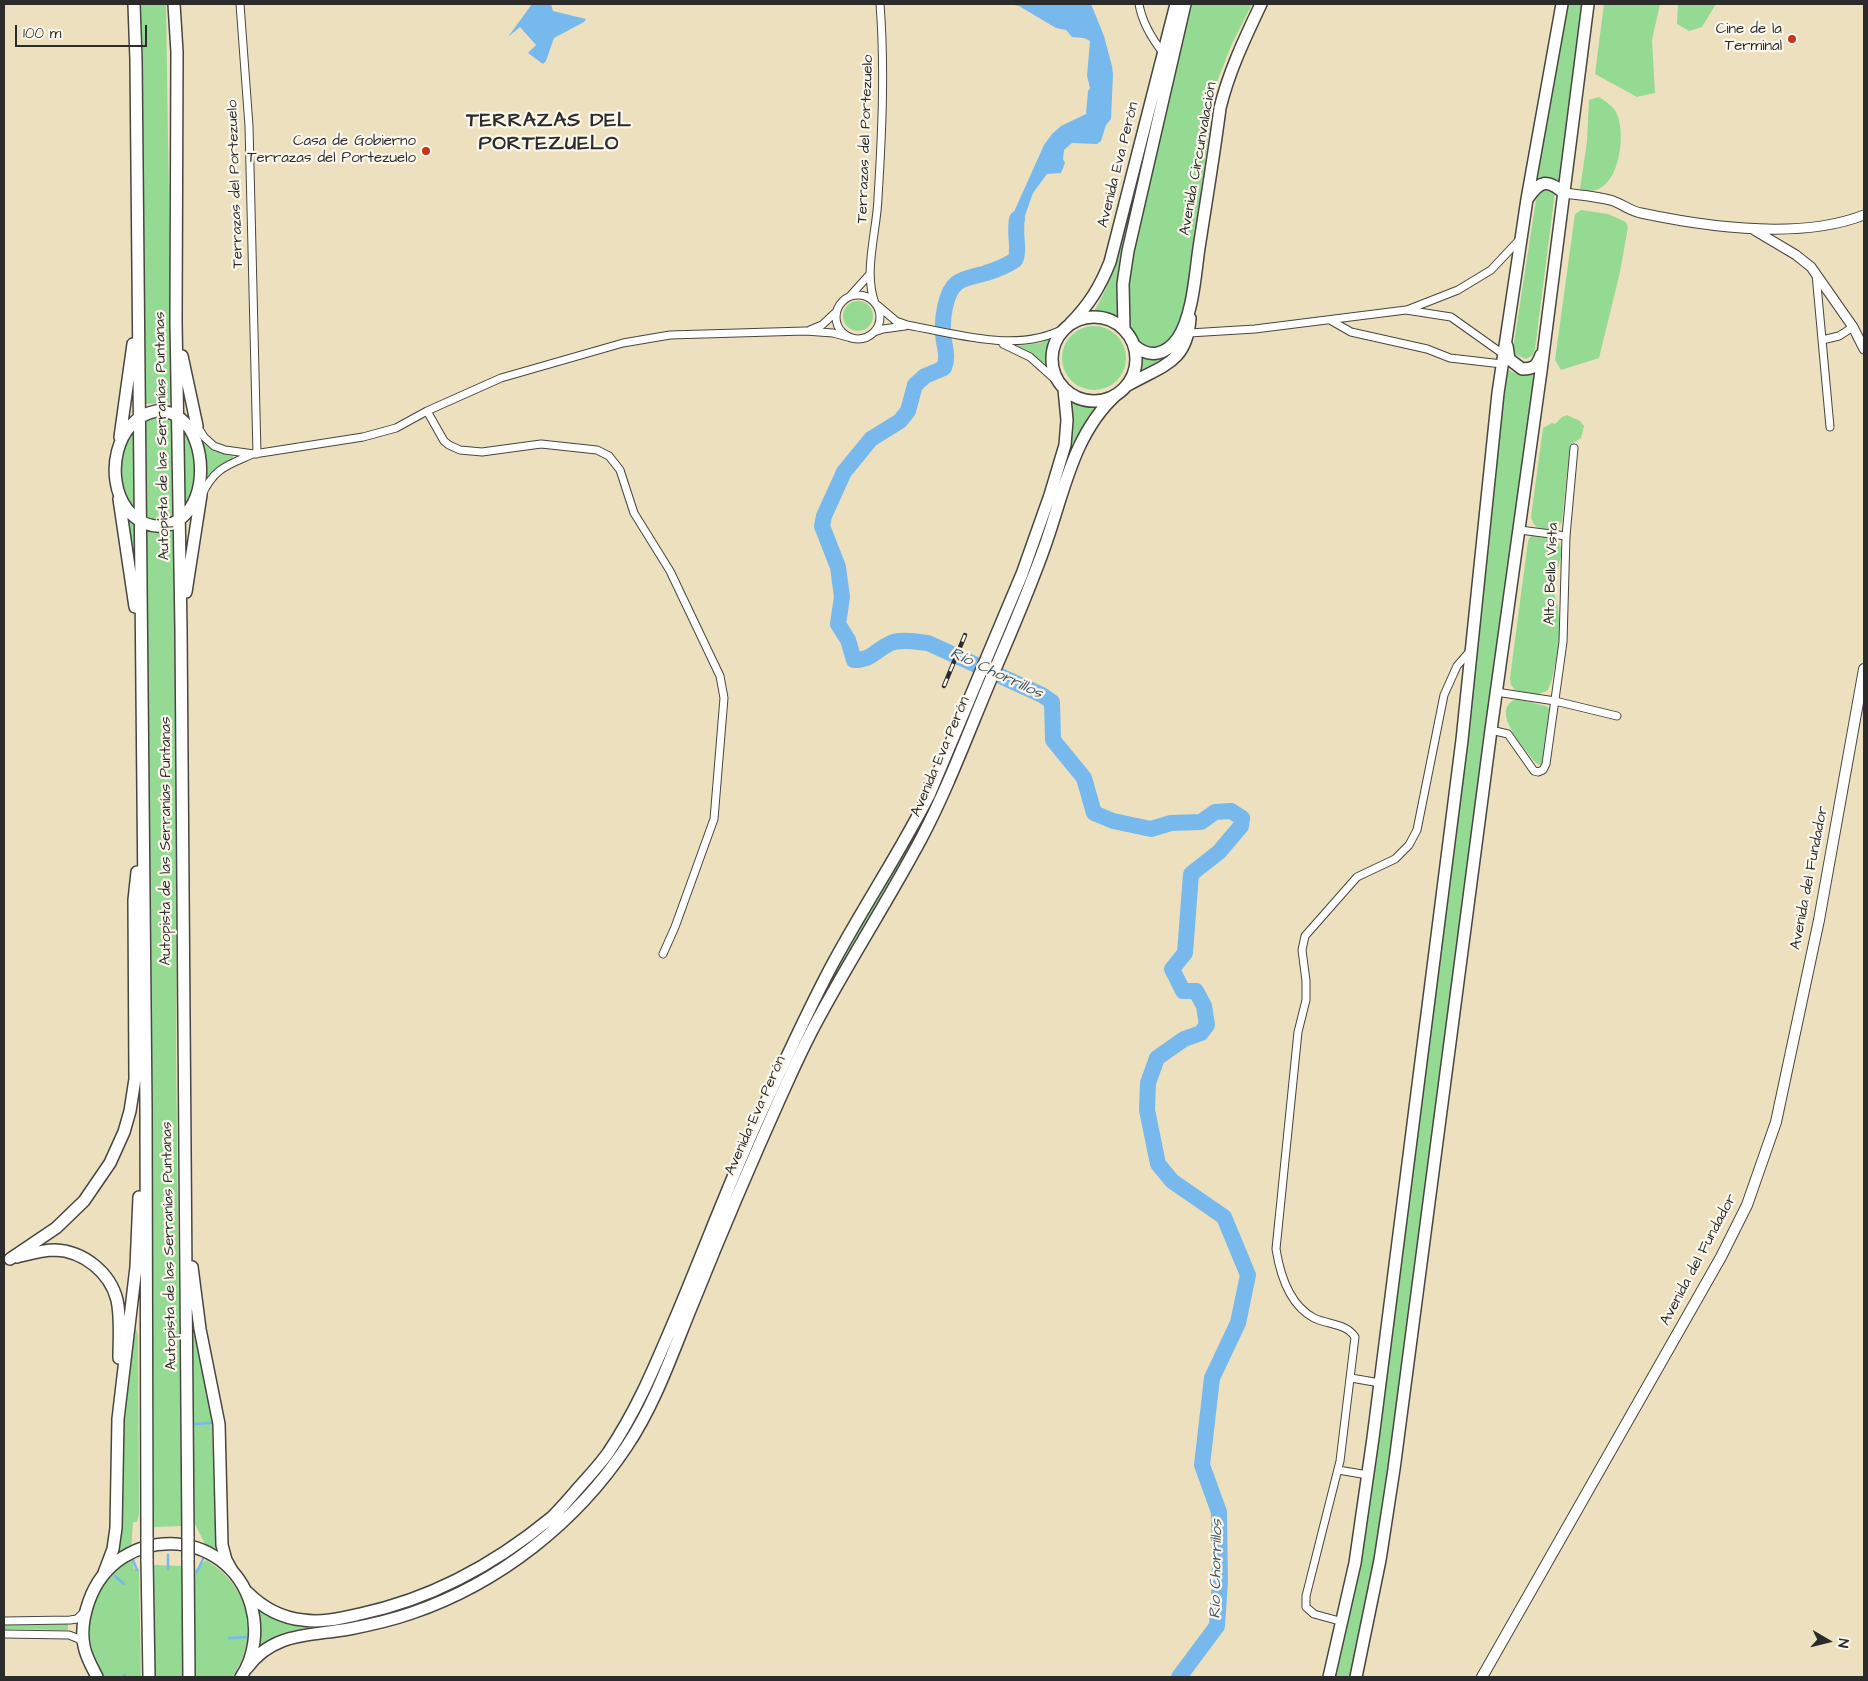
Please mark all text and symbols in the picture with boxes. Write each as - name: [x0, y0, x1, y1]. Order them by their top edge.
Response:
- scale bar: [18, 15, 150, 47]
- place label: Cine de la Terminal: [1716, 21, 1782, 56]
- text: 100 m: [23, 23, 62, 44]
- marker: Cine de la Terminal: [1786, 33, 1798, 45]
- street label: Terrazas del Portezuelo: [854, 54, 878, 224]
- street label: Avenida Circunvalación: [1177, 81, 1221, 237]
- street label: Terrazas del Portezuelo: [224, 99, 248, 269]
- street label: Avenida Eva Perón: [1095, 100, 1143, 230]
- district label: TERRAZAS DEL PORTEZUELO: [465, 110, 633, 157]
- place label: Casa de Gobierno Terrazas del Portezuelo: [247, 133, 416, 168]
- marker: Casa de Gobierno Terrazas del Portezuelo: [420, 145, 432, 157]
- street label: Autopista de las Serranías Puntanas: [152, 311, 174, 561]
- street label: Alto Bella Vista: [1541, 522, 1563, 626]
- water label: Río Chorrillos: [947, 644, 1045, 704]
- street label: Avenida Eva Perón: [908, 694, 974, 820]
- street label: Autopista de las Serranías Puntanas: [158, 717, 176, 965]
- street label: Avenida del Fundador: [1787, 805, 1833, 951]
- street label: Avenida Eva Perón: [722, 1054, 790, 1178]
- street label: Autopista de las Serranías Puntanas: [159, 1121, 181, 1371]
- street label: Avenida del Fundador: [1657, 1191, 1741, 1329]
- water label: Río Chorrillos: [1207, 1519, 1227, 1619]
- north arrow: [1803, 1616, 1853, 1666]
- text: N: [1832, 1637, 1853, 1649]

